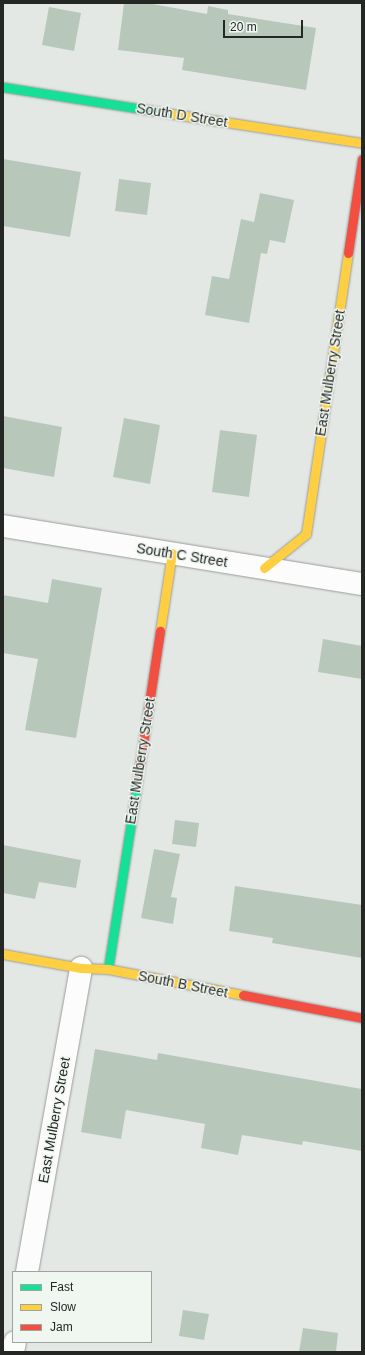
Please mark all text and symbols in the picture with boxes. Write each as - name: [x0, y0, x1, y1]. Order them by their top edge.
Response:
- scale bar: [225, 12, 305, 38]
- text: 20 m: [230, 20, 257, 34]
- street label: South D Street: [135, 100, 229, 130]
- street label: East Mulberry Street: [312, 309, 348, 437]
- street label: South C Street: [135, 540, 229, 570]
- street label: East Mulberry Street: [122, 697, 158, 825]
- street label: South B Street: [137, 967, 229, 1001]
- street label: East Mulberry Street: [35, 1056, 73, 1184]
- legend: [12, 1271, 152, 1343]
- text: Fast: [50, 1280, 73, 1294]
- text: Slow: [50, 1300, 76, 1314]
- text: Jam: [50, 1320, 73, 1334]

